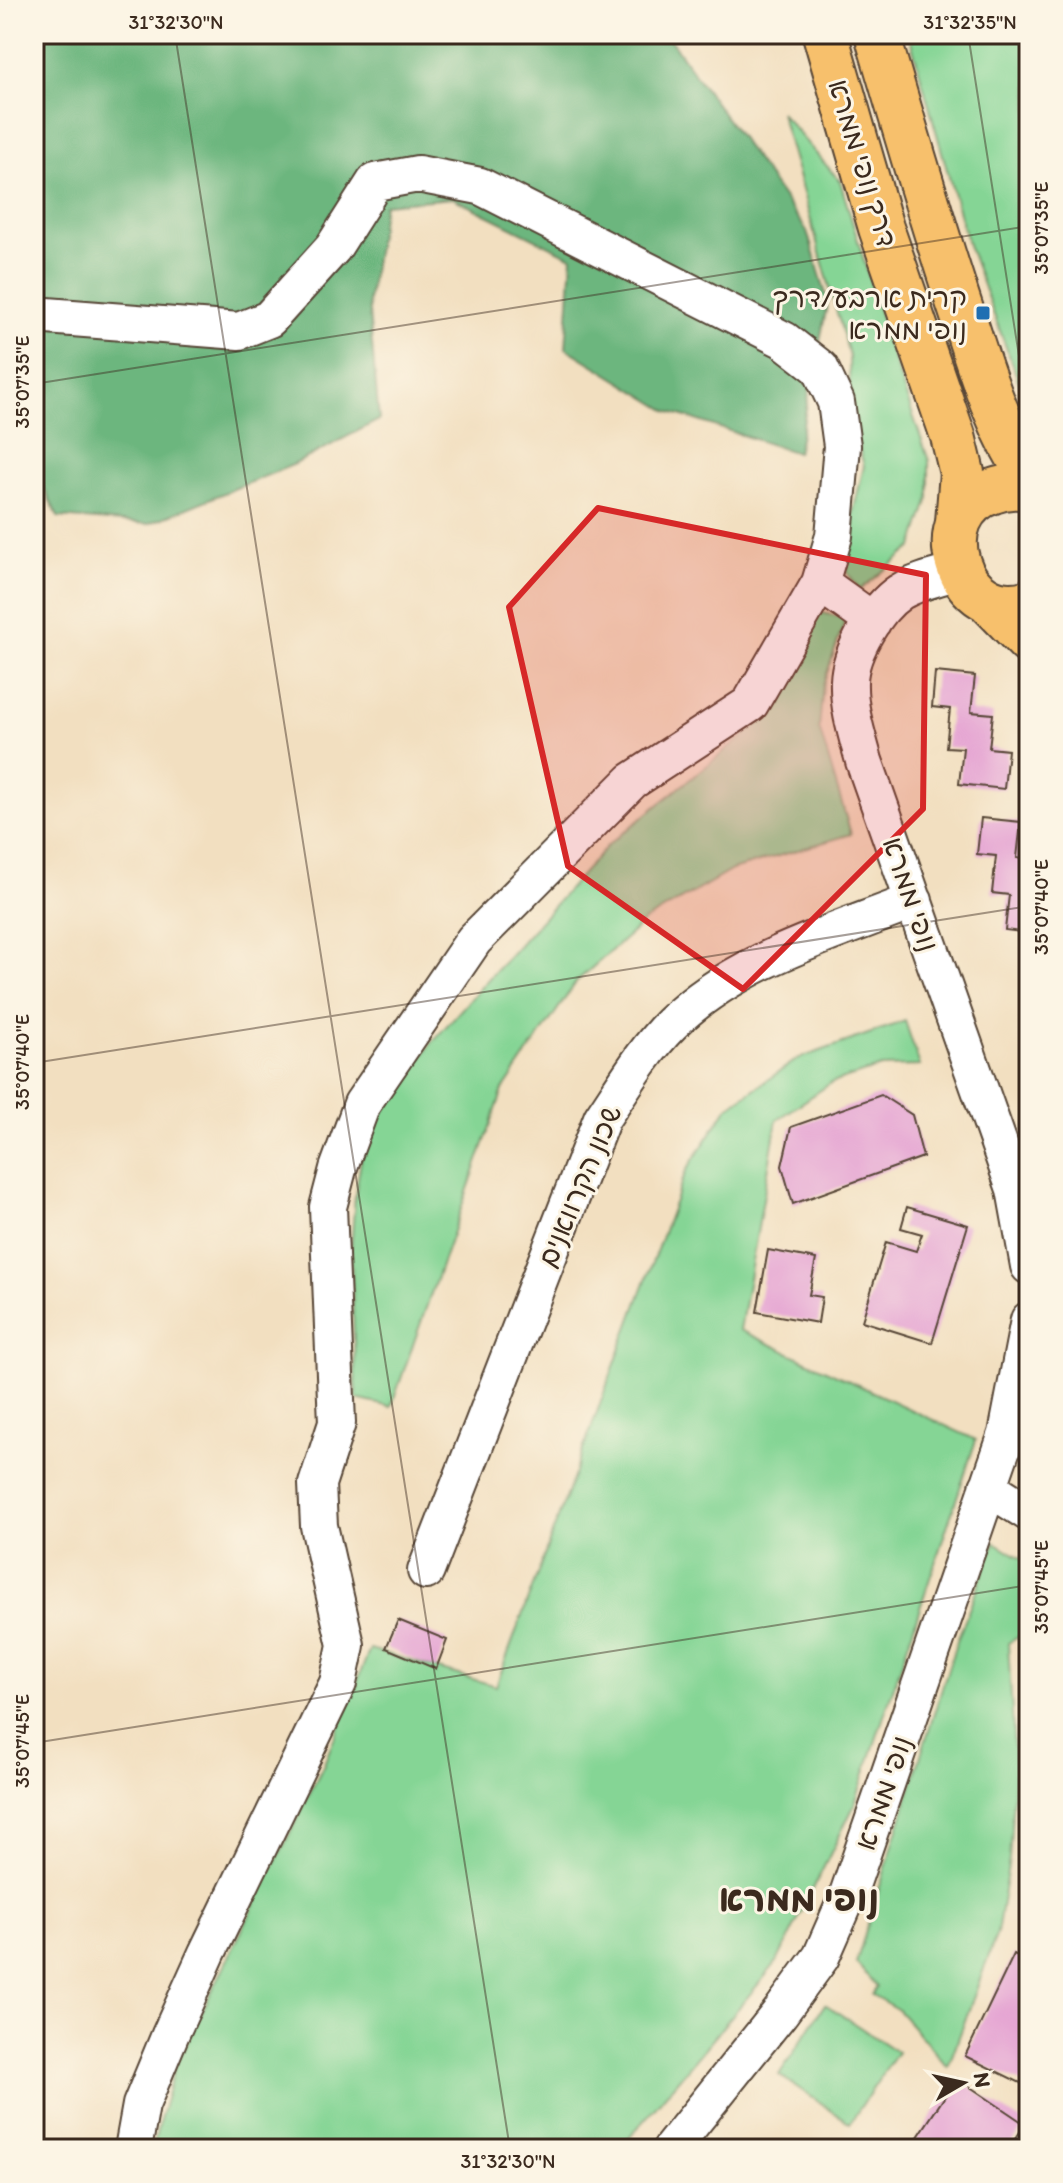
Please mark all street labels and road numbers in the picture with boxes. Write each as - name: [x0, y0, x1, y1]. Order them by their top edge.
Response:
- street label: דרך נופי ממרא: [820, 75, 905, 251]
- street label: נופי ממרא: [876, 832, 946, 956]
- street label: שכונ הקרוואנים: [530, 1100, 629, 1272]
- street label: נופי ממרא: [848, 1731, 918, 1855]

